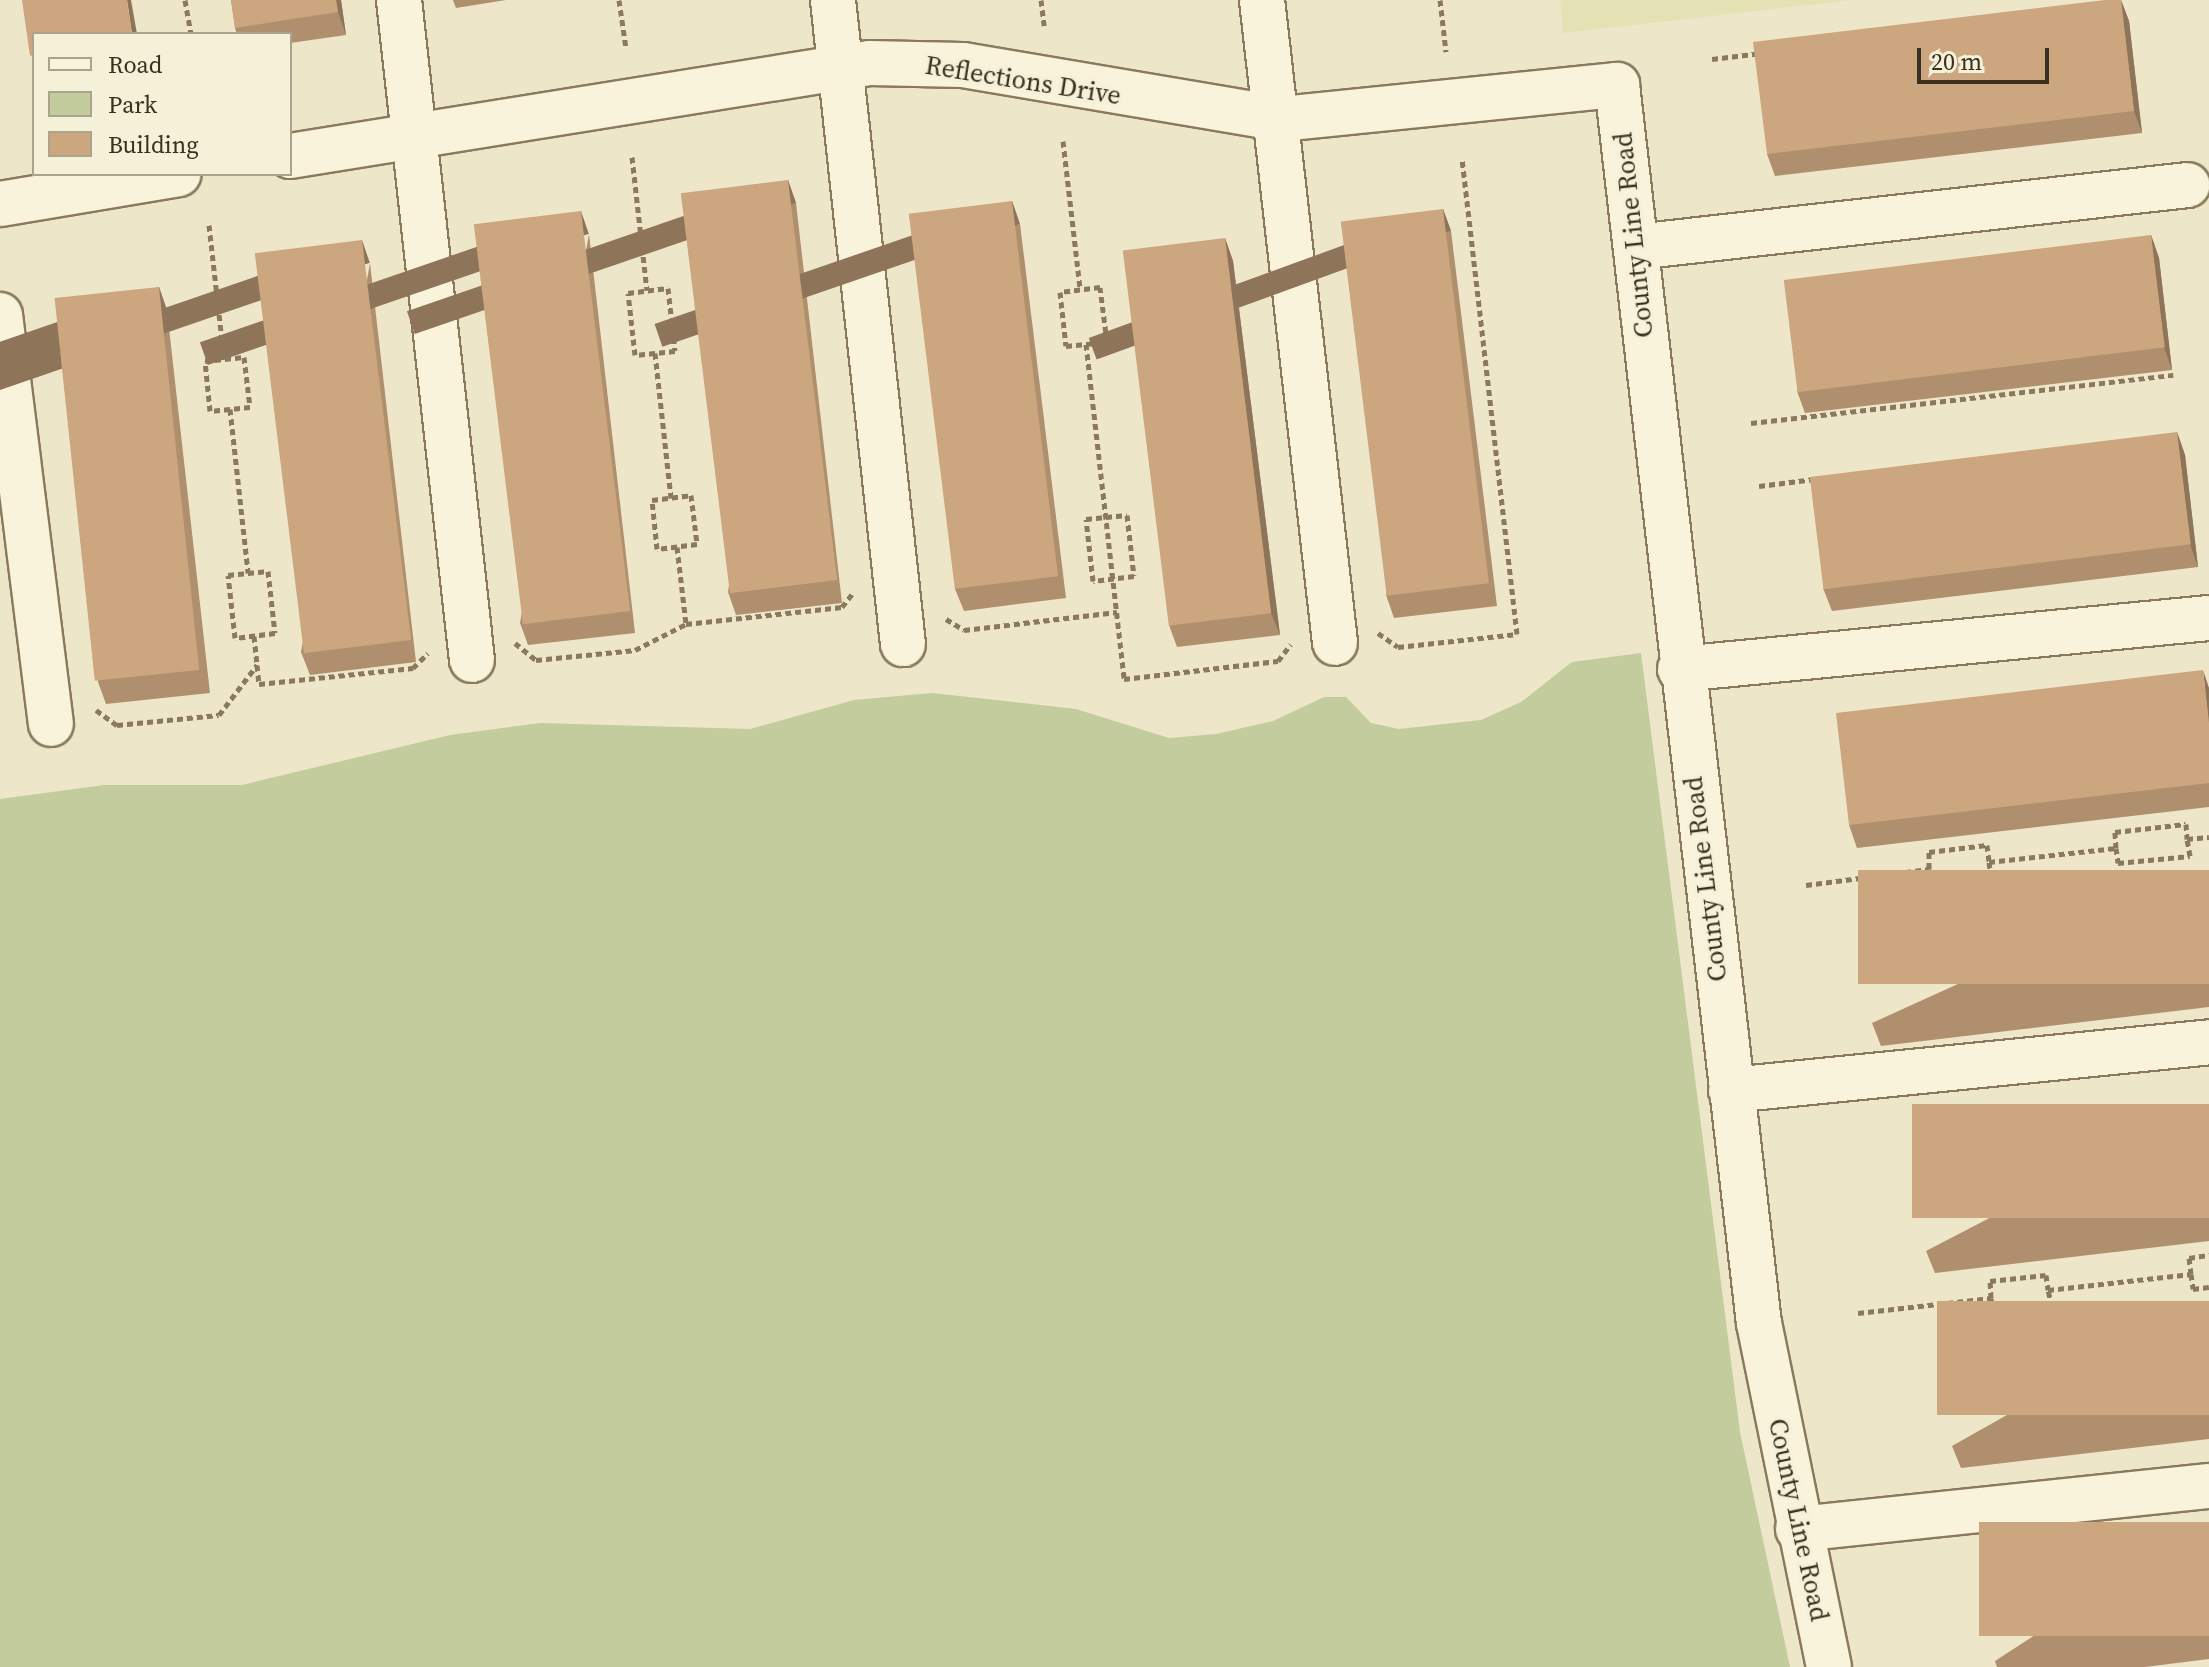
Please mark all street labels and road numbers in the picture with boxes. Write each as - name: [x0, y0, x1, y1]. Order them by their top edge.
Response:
- street label: Reflections Drive: [923, 50, 1123, 112]
- street label: County Line Road: [1608, 131, 1660, 339]
- street label: County Line Road: [1678, 775, 1734, 983]
- street label: County Line Road: [1761, 1416, 1835, 1624]

